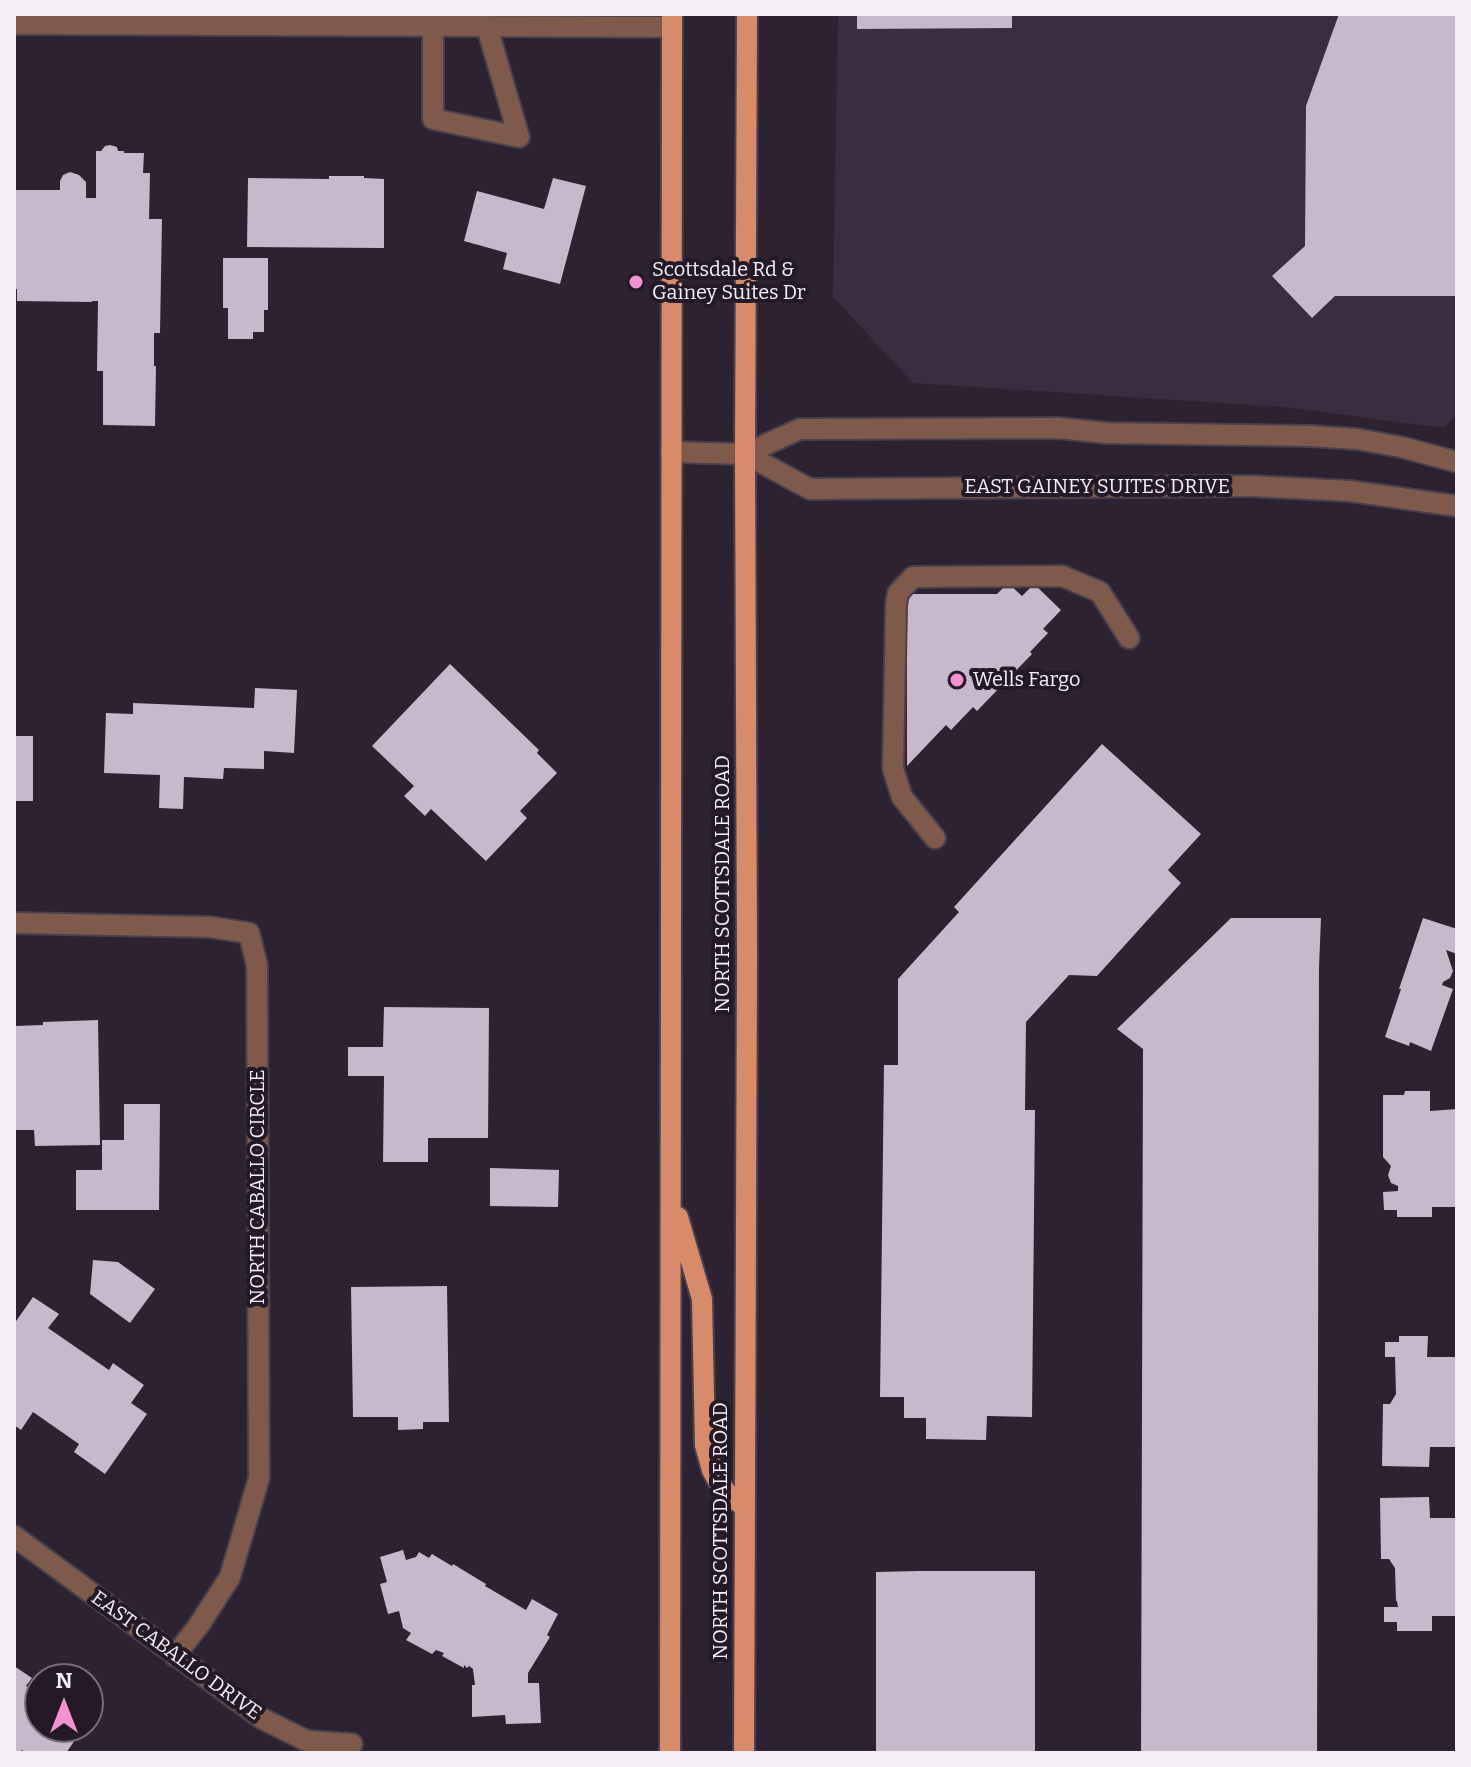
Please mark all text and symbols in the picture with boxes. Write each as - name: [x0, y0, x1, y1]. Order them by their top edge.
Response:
- place label: Scottsdale Rd & Gainey Suites Dr: [652, 258, 806, 305]
- marker: Scottsdale Rd & Gainey Suites Dr: [627, 273, 645, 291]
- street label: EAST GAINEY SUITES DRIVE: [964, 475, 1230, 499]
- place label: Wells Fargo: [973, 668, 1080, 692]
- marker: Wells Fargo: [948, 671, 966, 689]
- street label: NORTH SCOTTSDALE ROAD: [711, 755, 735, 1013]
- street label: NORTH CABALLO CIRCLE: [246, 1069, 270, 1305]
- street label: NORTH SCOTTSDALE ROAD: [709, 1402, 733, 1660]
- street label: EAST CABALLO DRIVE: [86, 1586, 266, 1726]
- north arrow: [24, 1663, 104, 1743]
- text: N: [56, 1667, 72, 1694]

